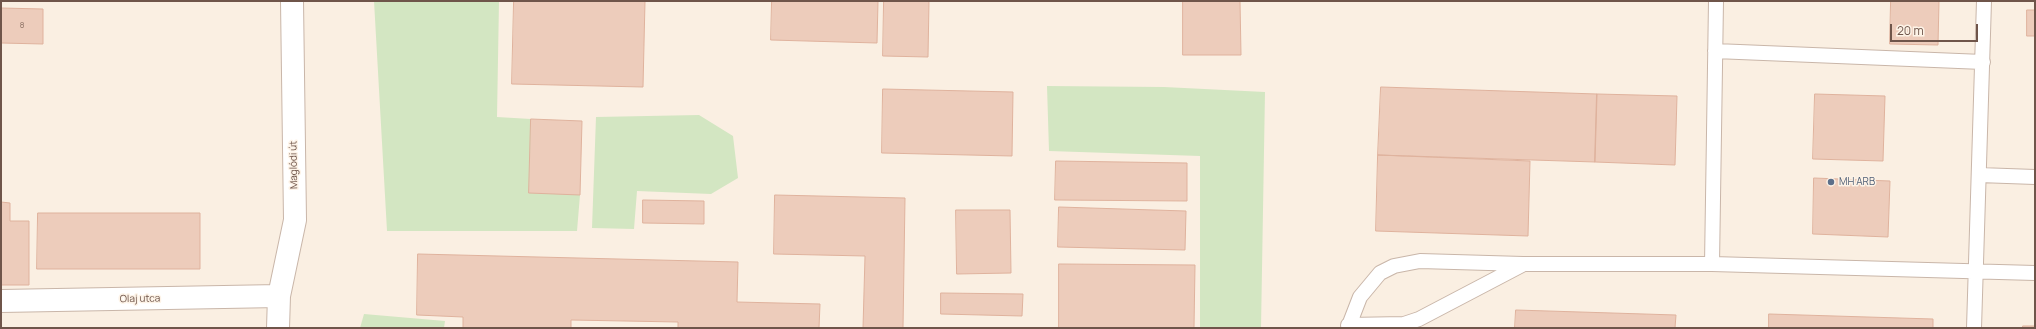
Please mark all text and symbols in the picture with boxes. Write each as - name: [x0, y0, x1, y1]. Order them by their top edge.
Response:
- scale bar: [1892, 16, 1980, 42]
- house number: 8: [20, 21, 24, 31]
- text: 20 m: [1897, 22, 1924, 39]
- street label: Maglódi út: [288, 141, 300, 189]
- place label: MH ARB: [1839, 176, 1875, 188]
- marker: MH ARB: [1826, 177, 1836, 187]
- street label: Olaj utca: [120, 293, 160, 305]

